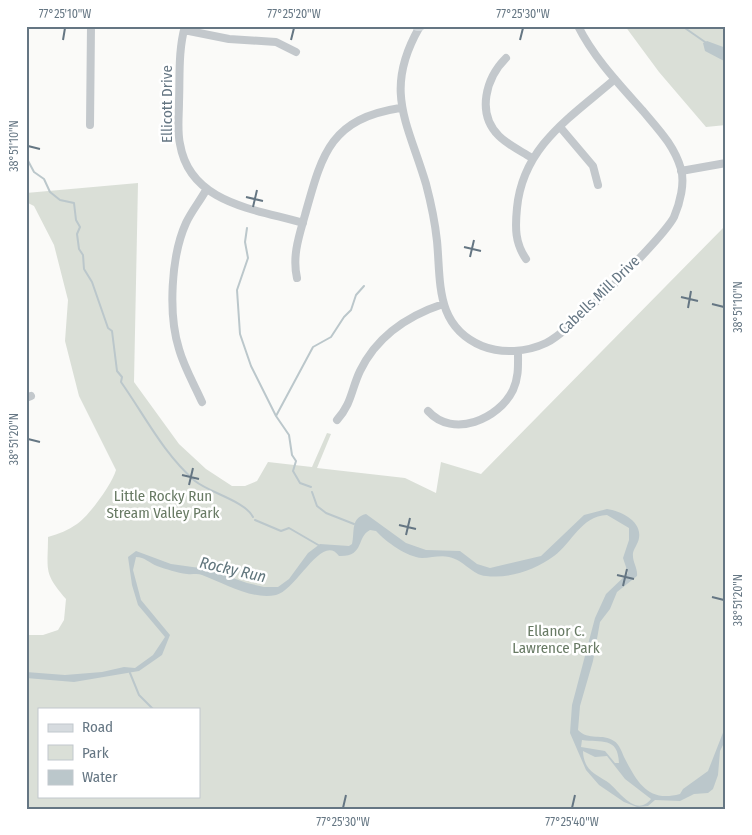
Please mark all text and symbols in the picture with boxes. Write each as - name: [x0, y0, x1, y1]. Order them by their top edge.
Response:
- text: 77°25'10"W: [39, 7, 91, 21]
- text: 77°25'20"W: [267, 7, 321, 21]
- text: 77°25'30"W: [496, 7, 550, 21]
- street label: Ellicott Drive: [158, 65, 176, 143]
- text: 38°51'10"N: [7, 120, 21, 172]
- street label: Cabells Mill Drive: [555, 252, 643, 338]
- text: 38°51'10"N: [731, 281, 745, 333]
- text: 38°51'20"N: [7, 413, 21, 465]
- park label: Little Rocky Run Stream Valley Park: [106, 487, 220, 522]
- water label: Rocky Run: [198, 553, 268, 586]
- text: 38°51'20"N: [731, 574, 745, 626]
- park label: Ellanor C. Lawrence Park: [512, 622, 600, 657]
- legend: [38, 708, 200, 798]
- text: Road: [82, 718, 113, 736]
- text: Park: [82, 744, 109, 762]
- text: Water: [82, 768, 118, 786]
- text: 77°25'30"W: [316, 815, 370, 829]
- text: 77°25'40"W: [545, 815, 599, 829]

